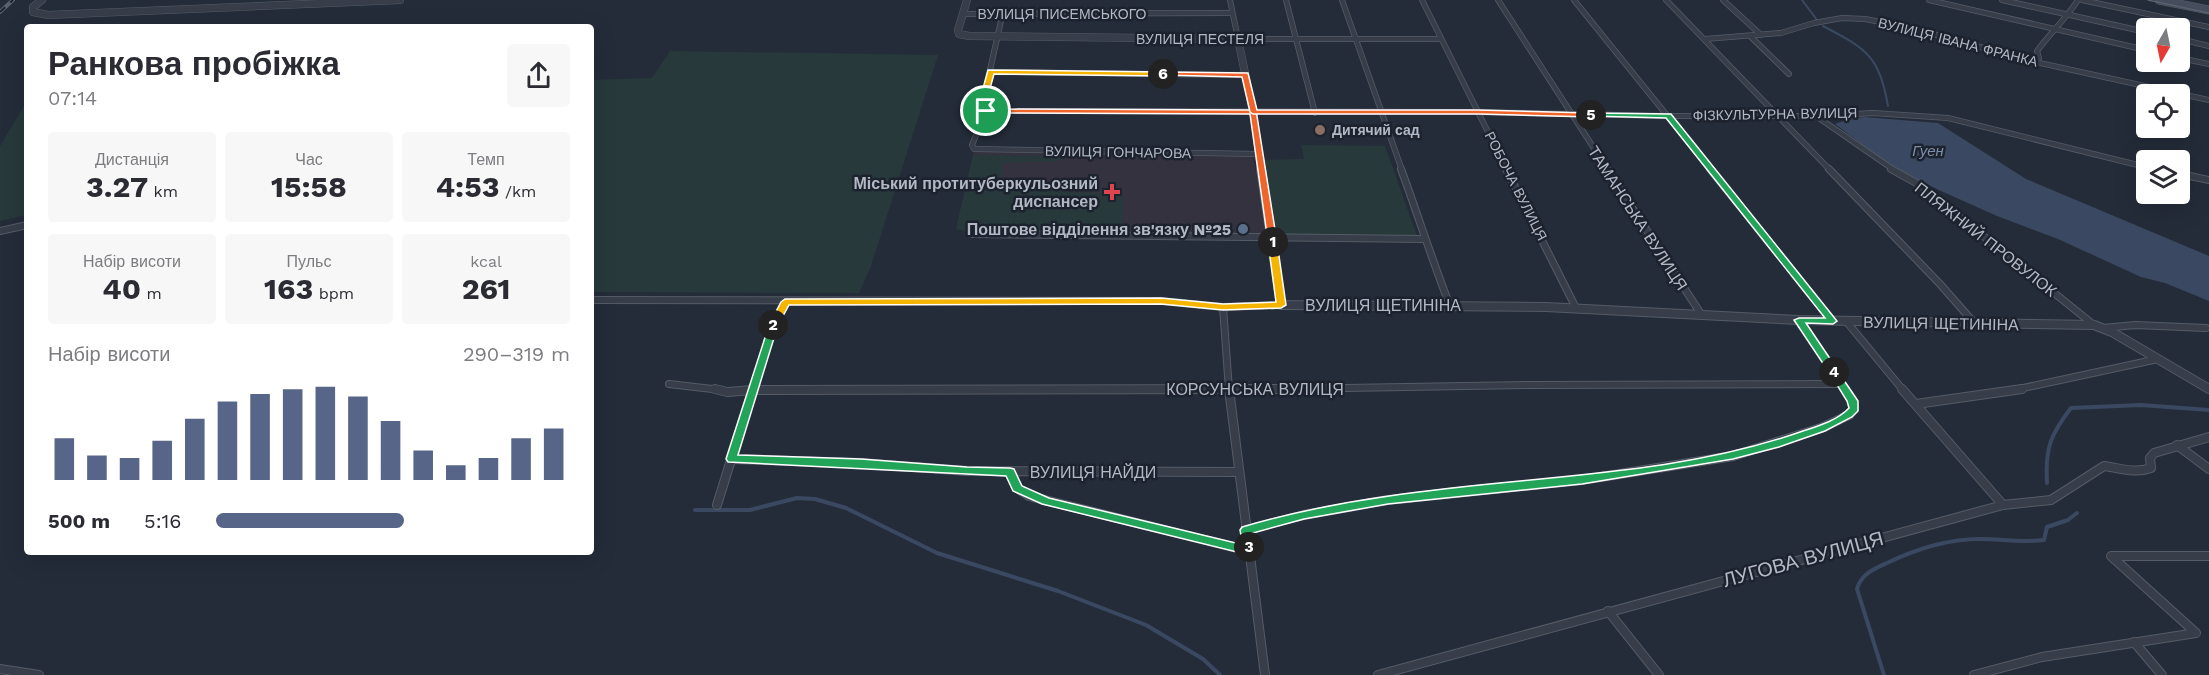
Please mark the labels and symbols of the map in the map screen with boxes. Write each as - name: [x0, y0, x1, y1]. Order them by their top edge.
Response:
- street label: ВУЛИЦЯ ПИСЕМСЬКОГО: [978, 6, 1147, 22]
- street label: ВУЛИЦЯ ІВАНА ФРАНКА: [1876, 14, 2040, 70]
- north arrow: [2136, 18, 2190, 72]
- street label: ВУЛИЦЯ ПЕСТЕЛЯ: [1136, 31, 1264, 47]
- pin: 6: [1148, 59, 1178, 89]
- pin: [960, 85, 1011, 136]
- pin: 5: [1576, 100, 1606, 130]
- street label: ФІЗКУЛЬТУРНА ВУЛИЦЯ: [1693, 105, 1857, 123]
- place label: Дитячий сад: [1332, 122, 1420, 138]
- marker: Дитячий сад: [1313, 123, 1327, 137]
- street label: РОБОЧА ВУЛИЦЯ: [1482, 129, 1550, 243]
- water label: Гуен: [1912, 142, 1944, 160]
- street label: ВУЛИЦЯ ГОНЧАРОВА: [1045, 143, 1192, 161]
- street label: ТАМАНСЬКА ВУЛИЦЯ: [1584, 143, 1691, 294]
- place label: Міський протитуберкульозний диспансер: [854, 174, 1098, 211]
- street label: ПЛЯЖНИЙ ПРОВУЛОК: [1911, 178, 2061, 301]
- marker: Міський протитуберкульозний диспансер: [1103, 183, 1121, 201]
- place label: Поштове відділення зв'язку №25: [967, 220, 1231, 239]
- marker: Поштове відділення зв'язку №25: [1236, 222, 1250, 236]
- pin: 1: [1258, 227, 1288, 257]
- street label: ВУЛИЦЯ ЩЕТИНІНА: [1305, 296, 1461, 315]
- pin: 2: [758, 310, 788, 340]
- street label: ВУЛИЦЯ ЩЕТИНІНА: [1863, 313, 2019, 334]
- pin: 4: [1819, 357, 1849, 387]
- street label: КОРСУНСЬКА ВУЛИЦЯ: [1166, 380, 1344, 399]
- street label: ВУЛИЦЯ НАЙДИ: [1030, 463, 1156, 482]
- street label: ЛУГОВА ВУЛИЦЯ: [1720, 526, 1886, 592]
- pin: 3: [1234, 532, 1264, 562]

